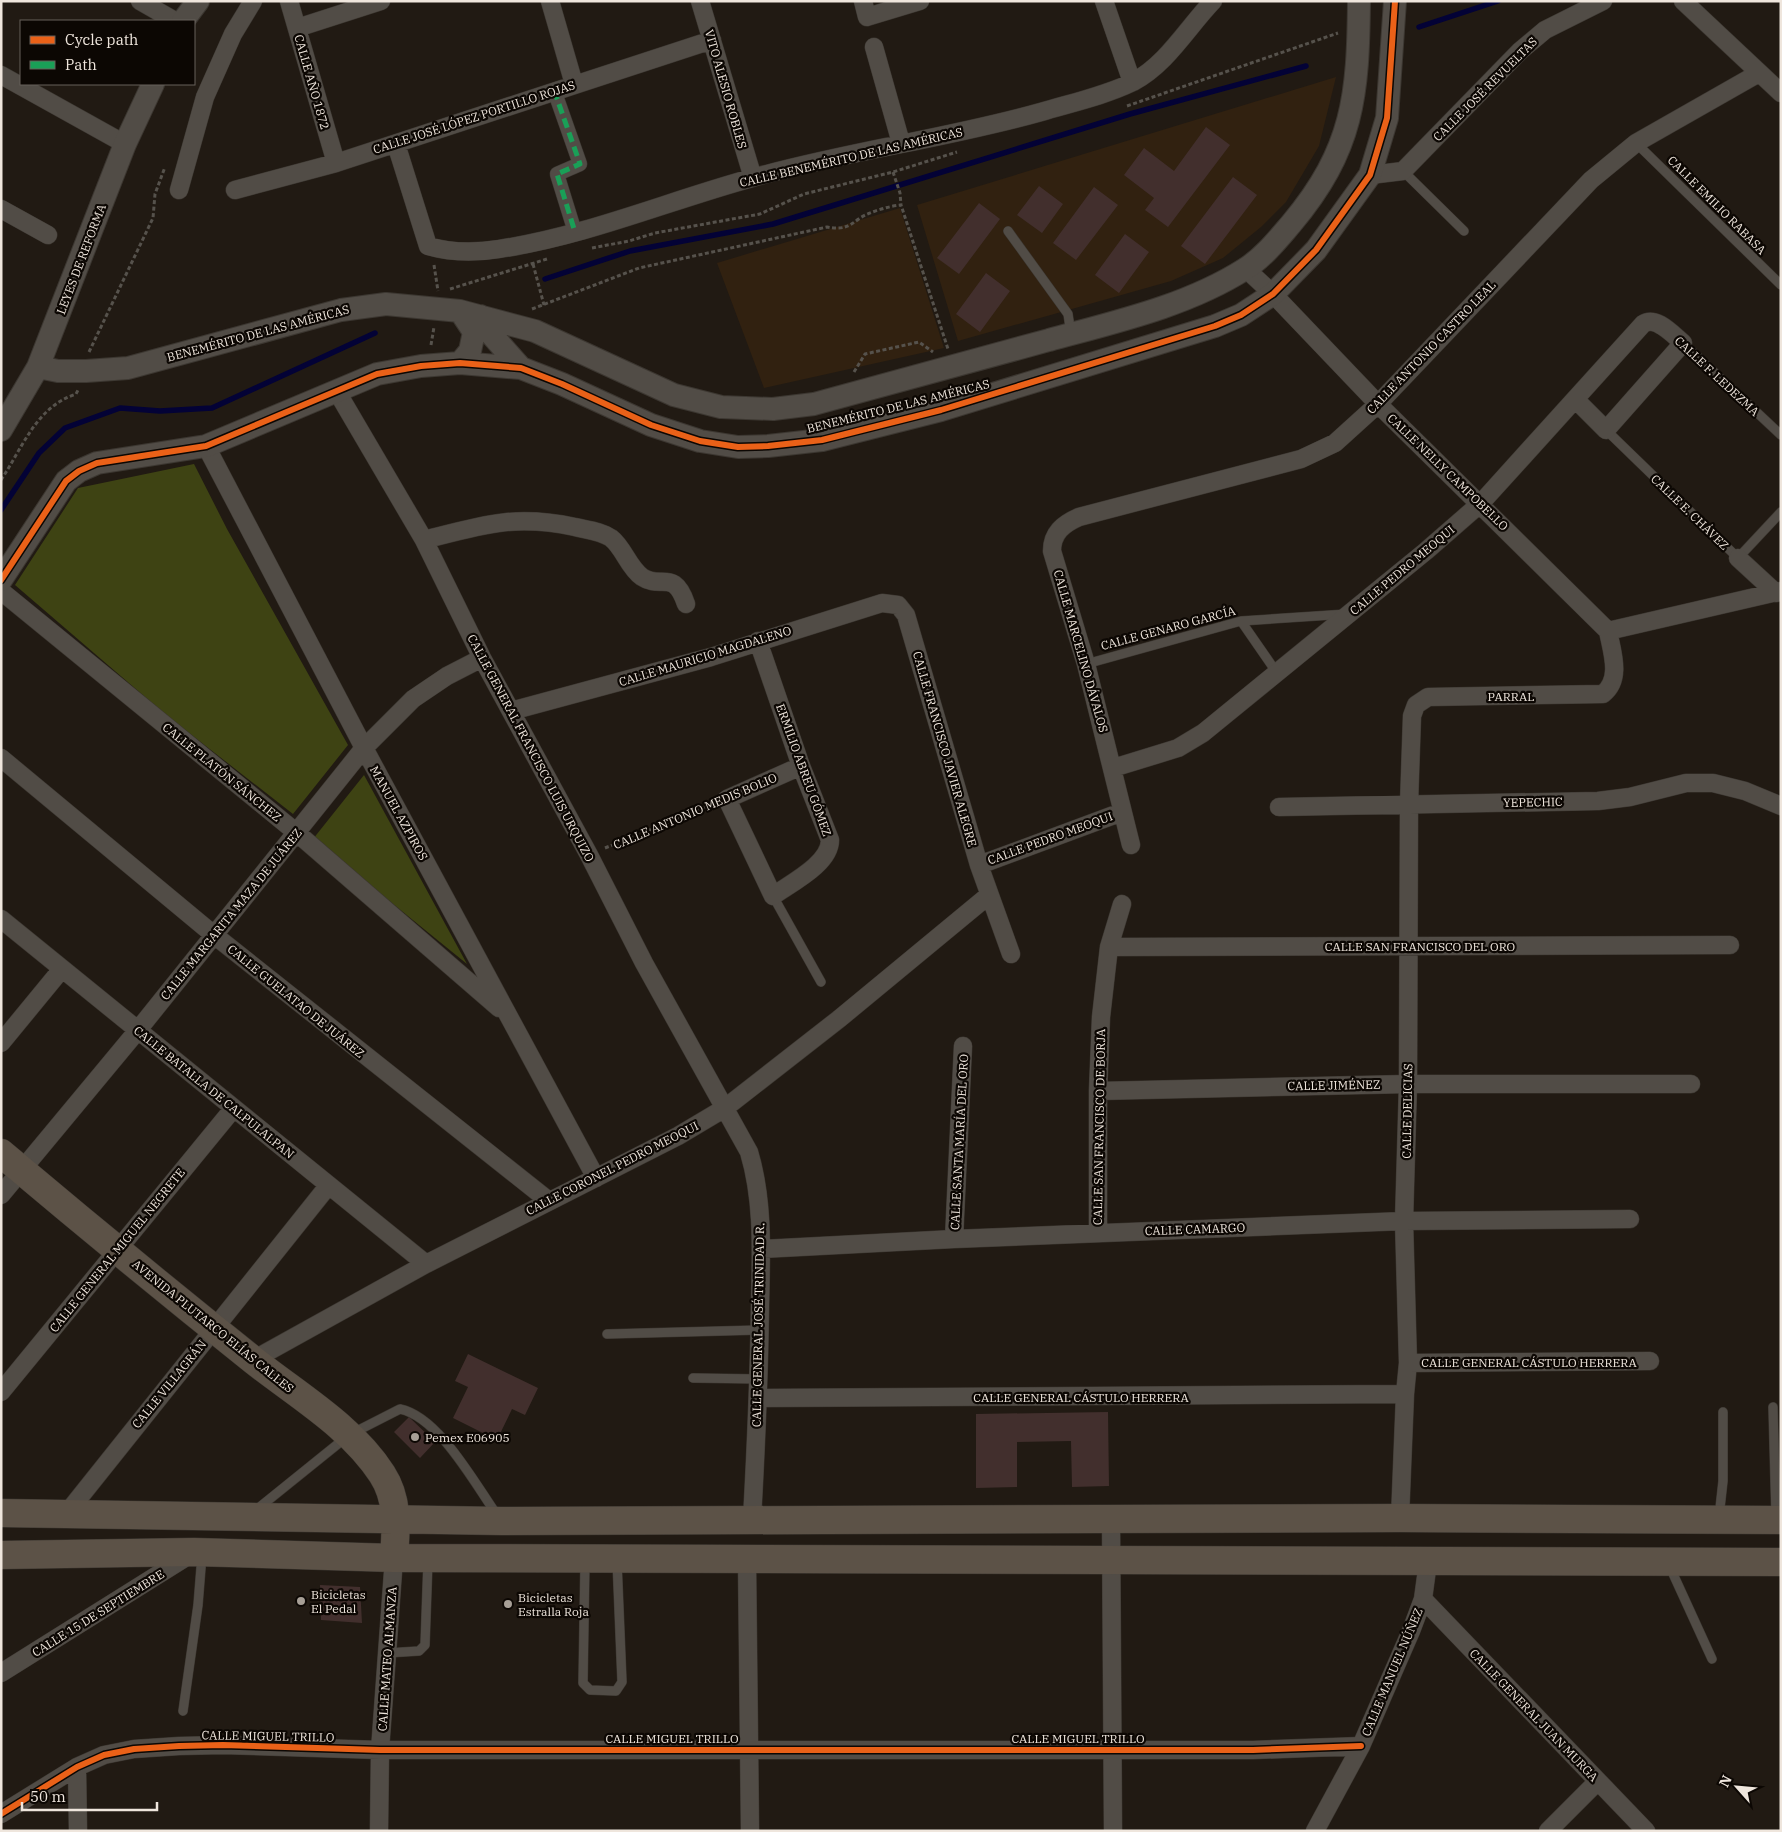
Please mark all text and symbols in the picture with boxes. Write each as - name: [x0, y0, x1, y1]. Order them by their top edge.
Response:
- legend: [20, 20, 195, 85]
- street label: VITO ALESIO ROBLES: [702, 28, 750, 150]
- text: Cycle path: [65, 30, 138, 49]
- street label: CALLE AÑO 1872: [291, 33, 333, 131]
- street label: CALLE JOSÉ REVUELTAS: [1430, 34, 1540, 144]
- text: Path: [65, 55, 97, 74]
- street label: CALLE JOSÉ LÓPEZ PORTILLO ROJAS: [371, 77, 577, 157]
- street label: CALLE BENEMÉRITO DE LAS AMÉRICAS: [738, 124, 964, 190]
- street label: CALLE EMILIO RABASA: [1665, 153, 1770, 258]
- street label: LEYES DE REFORMA: [53, 201, 109, 316]
- street label: CALLE ANTONIO CASTRO LEAL: [1363, 277, 1499, 417]
- street label: BENEMÉRITO DE LAS AMÉRICAS: [165, 301, 351, 365]
- street label: CALLE F. LEDEZMA: [1672, 333, 1763, 420]
- street label: BENEMÉRITO DE LAS AMÉRICAS: [805, 376, 991, 436]
- street label: CALLE NELLY CAMPOBELLO: [1384, 410, 1512, 534]
- street label: CALLE E. CHÁVEZ: [1648, 471, 1732, 553]
- street label: CALLE PEDRO MEOQUI: [1347, 522, 1457, 618]
- street label: CALLE MARCELINO DÁVALOS: [1051, 568, 1111, 734]
- street label: CALLE GENARO GARCÍA: [1099, 603, 1238, 653]
- street label: CALLE MAURICIO MAGDALENO: [617, 623, 793, 689]
- street label: CALLE GENERAL FRANCISCO LUIS URQUIZO: [464, 632, 598, 864]
- street label: CALLE FRANCISCO JAVIER ALEGRE: [910, 649, 980, 849]
- street label: PARRAL: [1488, 689, 1534, 704]
- street label: ERMILIO ABREU GÓMEZ: [773, 702, 835, 838]
- street label: CALLE PLATÓN SÁNCHEZ: [160, 719, 284, 825]
- street label: MANUEL AZPIROS: [367, 763, 431, 863]
- street label: CALLE ANTONIO MEDIS BOLIO: [611, 770, 779, 852]
- street label: YEPECHIC: [1503, 794, 1563, 810]
- street label: CALLE PEDRO MEOQUI: [985, 808, 1115, 868]
- street label: CALLE MARGARITA MAZA DE JUÁREZ: [157, 825, 305, 1003]
- street label: CALLE SAN FRANCISCO DEL ORO: [1325, 939, 1515, 954]
- street label: CALLE GUELATAO DE JUÁREZ: [225, 941, 367, 1061]
- street label: CALLE BATALLA DE CALPULALPAN: [131, 1023, 297, 1161]
- street label: CALLE SAN FRANCISCO DE BORJA: [1090, 1028, 1108, 1225]
- street label: CALLE SANTA MARÍA DEL ORO: [947, 1054, 971, 1230]
- street label: CALLE DELICIAS: [1399, 1063, 1415, 1159]
- street label: CALLE JIMÉNEZ: [1287, 1077, 1381, 1093]
- street label: CALLE CORONEL PEDRO MEOQUI: [523, 1118, 701, 1218]
- street label: CALLE GENERAL MIGUEL NEGRETE: [46, 1165, 188, 1335]
- street label: CALLE CAMARGO: [1144, 1220, 1246, 1238]
- street label: CALLE GENERAL JOSÉ TRINIDAD R.: [749, 1223, 767, 1427]
- street label: AVENIDA PLUTARCO ELÍAS CALLES: [129, 1256, 297, 1396]
- street label: CALLE VILLAGRÁN: [129, 1337, 209, 1431]
- street label: CALLE GENERAL CÁSTULO HERRERA: [1421, 1355, 1637, 1370]
- street label: CALLE GENERAL CÁSTULO HERRERA: [973, 1390, 1189, 1405]
- place label: Pemex E06905: [425, 1430, 510, 1445]
- marker: Pemex E06905: [409, 1431, 421, 1443]
- street label: CALLE 15 DE SEPTIEMBRE: [29, 1566, 167, 1660]
- street label: CALLE MATEO ALMANZA: [374, 1586, 400, 1732]
- place label: Bicicletas El Pedal: [311, 1587, 366, 1616]
- place label: Bicicletas Estralla Roja: [518, 1590, 589, 1619]
- marker: Bicicletas El Pedal: [295, 1595, 307, 1607]
- marker: Bicicletas Estralla Roja: [502, 1598, 514, 1610]
- street label: CALLE MANUEL NÚÑEZ: [1358, 1606, 1426, 1738]
- street label: CALLE GENERAL JUAN MURGA: [1467, 1646, 1602, 1785]
- street label: CALLE MIGUEL TRILLO: [201, 1727, 335, 1745]
- street label: CALLE MIGUEL TRILLO: [606, 1731, 738, 1746]
- street label: CALLE MIGUEL TRILLO: [1012, 1731, 1144, 1746]
- north arrow: [1712, 1762, 1762, 1812]
- text: N: [1715, 1772, 1736, 1790]
- scale bar: [22, 1780, 158, 1812]
- text: 50 m: [30, 1787, 66, 1806]

